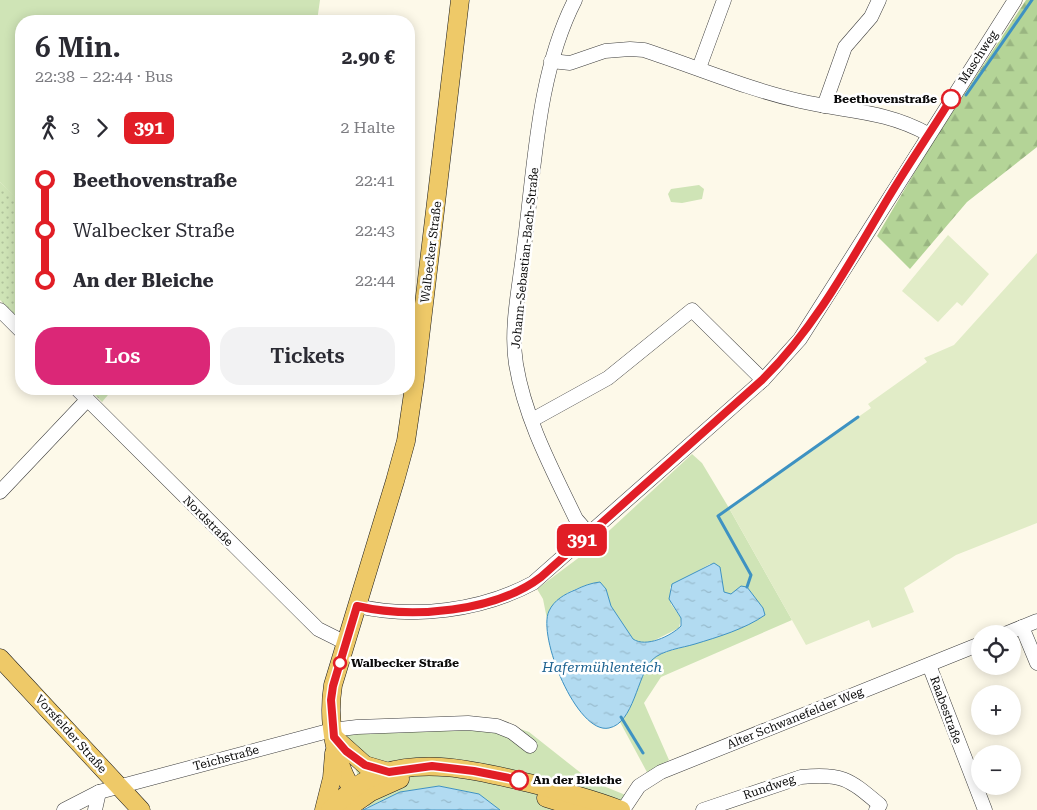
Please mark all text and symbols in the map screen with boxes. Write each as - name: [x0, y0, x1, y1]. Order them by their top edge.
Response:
- street label: Maschweg: [956, 28, 1001, 86]
- text: 6 Min.: [35, 31, 121, 64]
- text: 2.90 €: [342, 46, 395, 69]
- text: 22:38 – 22:44 · Bus: [35, 67, 173, 86]
- marker: Beethovenstraße: [941, 89, 961, 109]
- place label: Beethovenstraße: [833, 92, 937, 106]
- icon: walk: [35, 114, 63, 142]
- icon: forward: [88, 114, 116, 142]
- text: 391: [134, 117, 164, 138]
- text: 3: [71, 118, 80, 137]
- text: 2 Halte: [341, 118, 395, 137]
- street label: Johann-Sebastian-Bach-Straße: [509, 166, 542, 349]
- text: Beethovenstraße: [73, 169, 237, 192]
- text: 22:41: [355, 171, 395, 190]
- street label: Walbecker Straße: [418, 200, 444, 304]
- text: Walbecker Straße: [73, 219, 235, 242]
- text: 22:43: [355, 221, 395, 240]
- text: An der Bleiche: [73, 269, 214, 292]
- text: 22:44: [355, 271, 395, 290]
- button: Los: [35, 327, 210, 385]
- button: Tickets: [220, 327, 395, 385]
- street label: Nordstraße: [180, 493, 236, 549]
- line badge: 391: [553, 524, 611, 556]
- text: 391: [567, 529, 597, 550]
- map controls: [971, 625, 1021, 795]
- button: locate: [971, 625, 1021, 675]
- marker: Walbecker Straße: [333, 656, 347, 670]
- place label: Walbecker Straße: [351, 656, 459, 670]
- water label: Hafermühlenteich: [541, 659, 662, 675]
- street label: Raabestraße: [927, 674, 965, 746]
- street label: Alter Schwanefelder Weg: [725, 684, 865, 752]
- button: +: [971, 685, 1021, 735]
- street label: Vorsfelder Straße: [32, 692, 110, 776]
- street label: Teichstraße: [191, 742, 261, 774]
- button: −: [971, 745, 1021, 795]
- marker: An der Bleiche: [509, 770, 529, 790]
- street label: Rundweg: [741, 772, 797, 802]
- place label: An der Bleiche: [533, 773, 622, 787]

